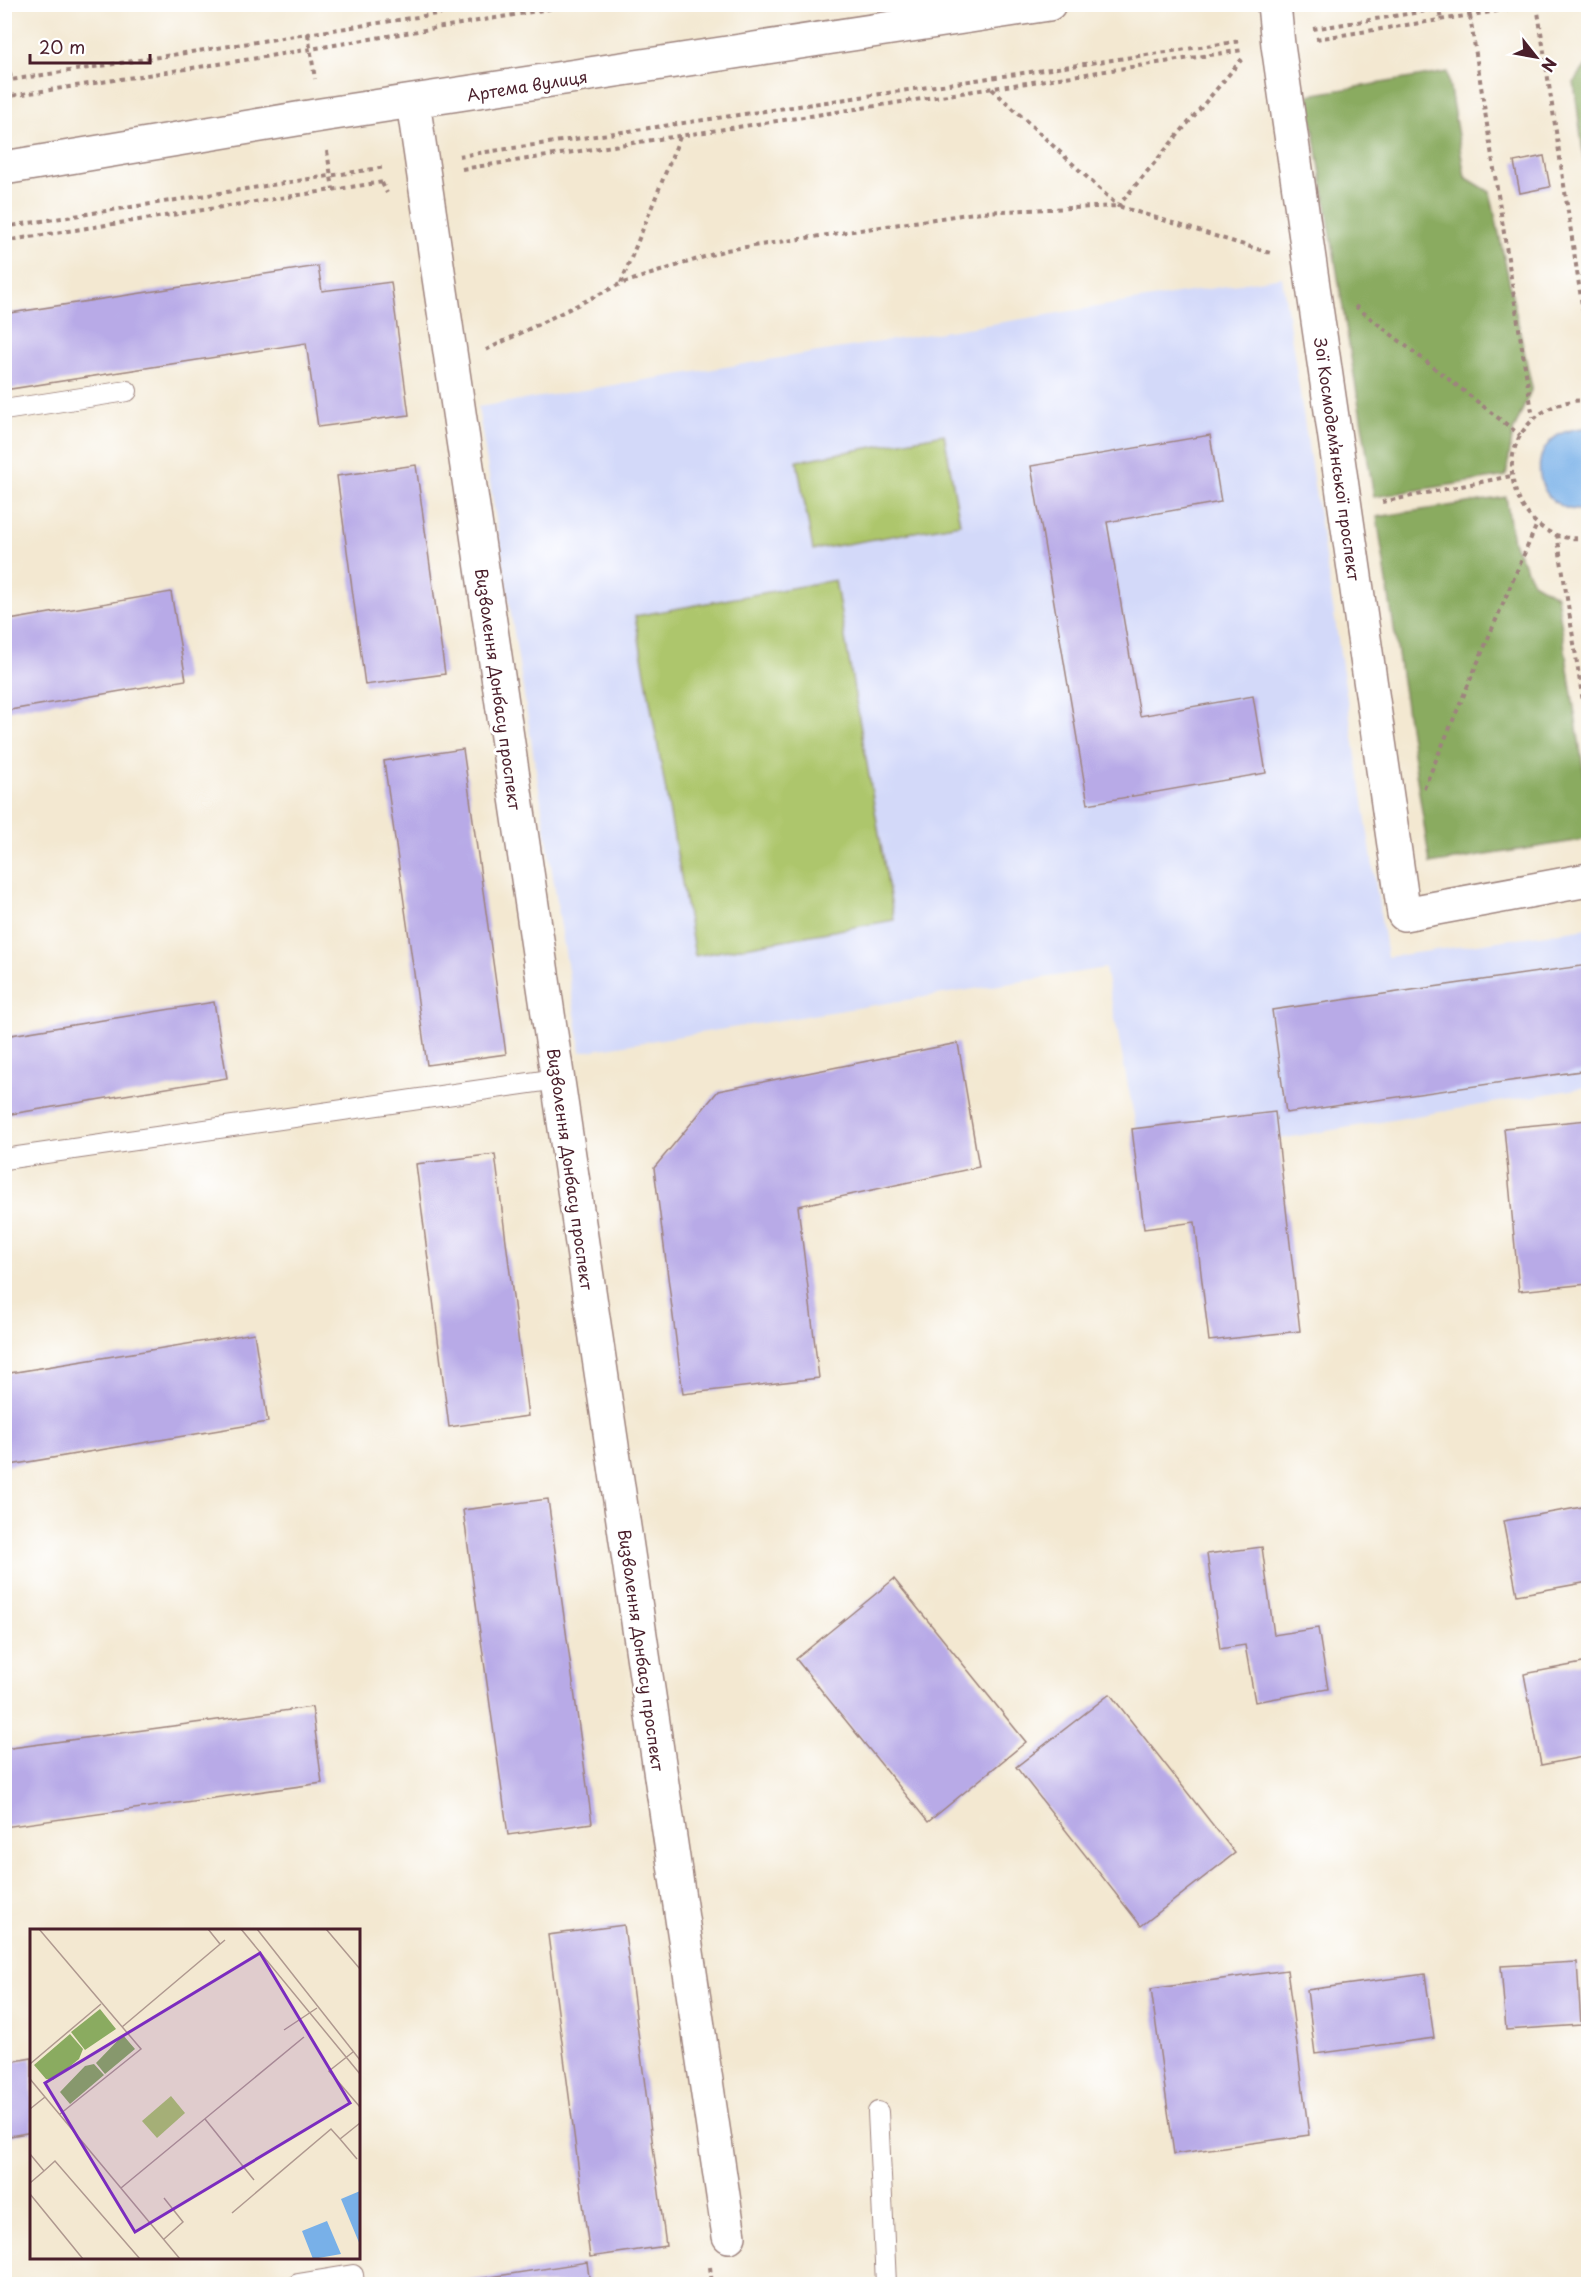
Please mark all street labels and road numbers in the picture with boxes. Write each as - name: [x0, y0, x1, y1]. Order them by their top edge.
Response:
- street label: Артема вулиця: [465, 64, 589, 106]
- street label: Зої Космодем’янської проспект: [1309, 336, 1367, 582]
- street label: Визволення Донбасу проспект: [470, 567, 528, 812]
- street label: Визволення Донбасу проспект: [542, 1047, 600, 1292]
- street label: Визволення Донбасу проспект: [613, 1528, 671, 1773]

